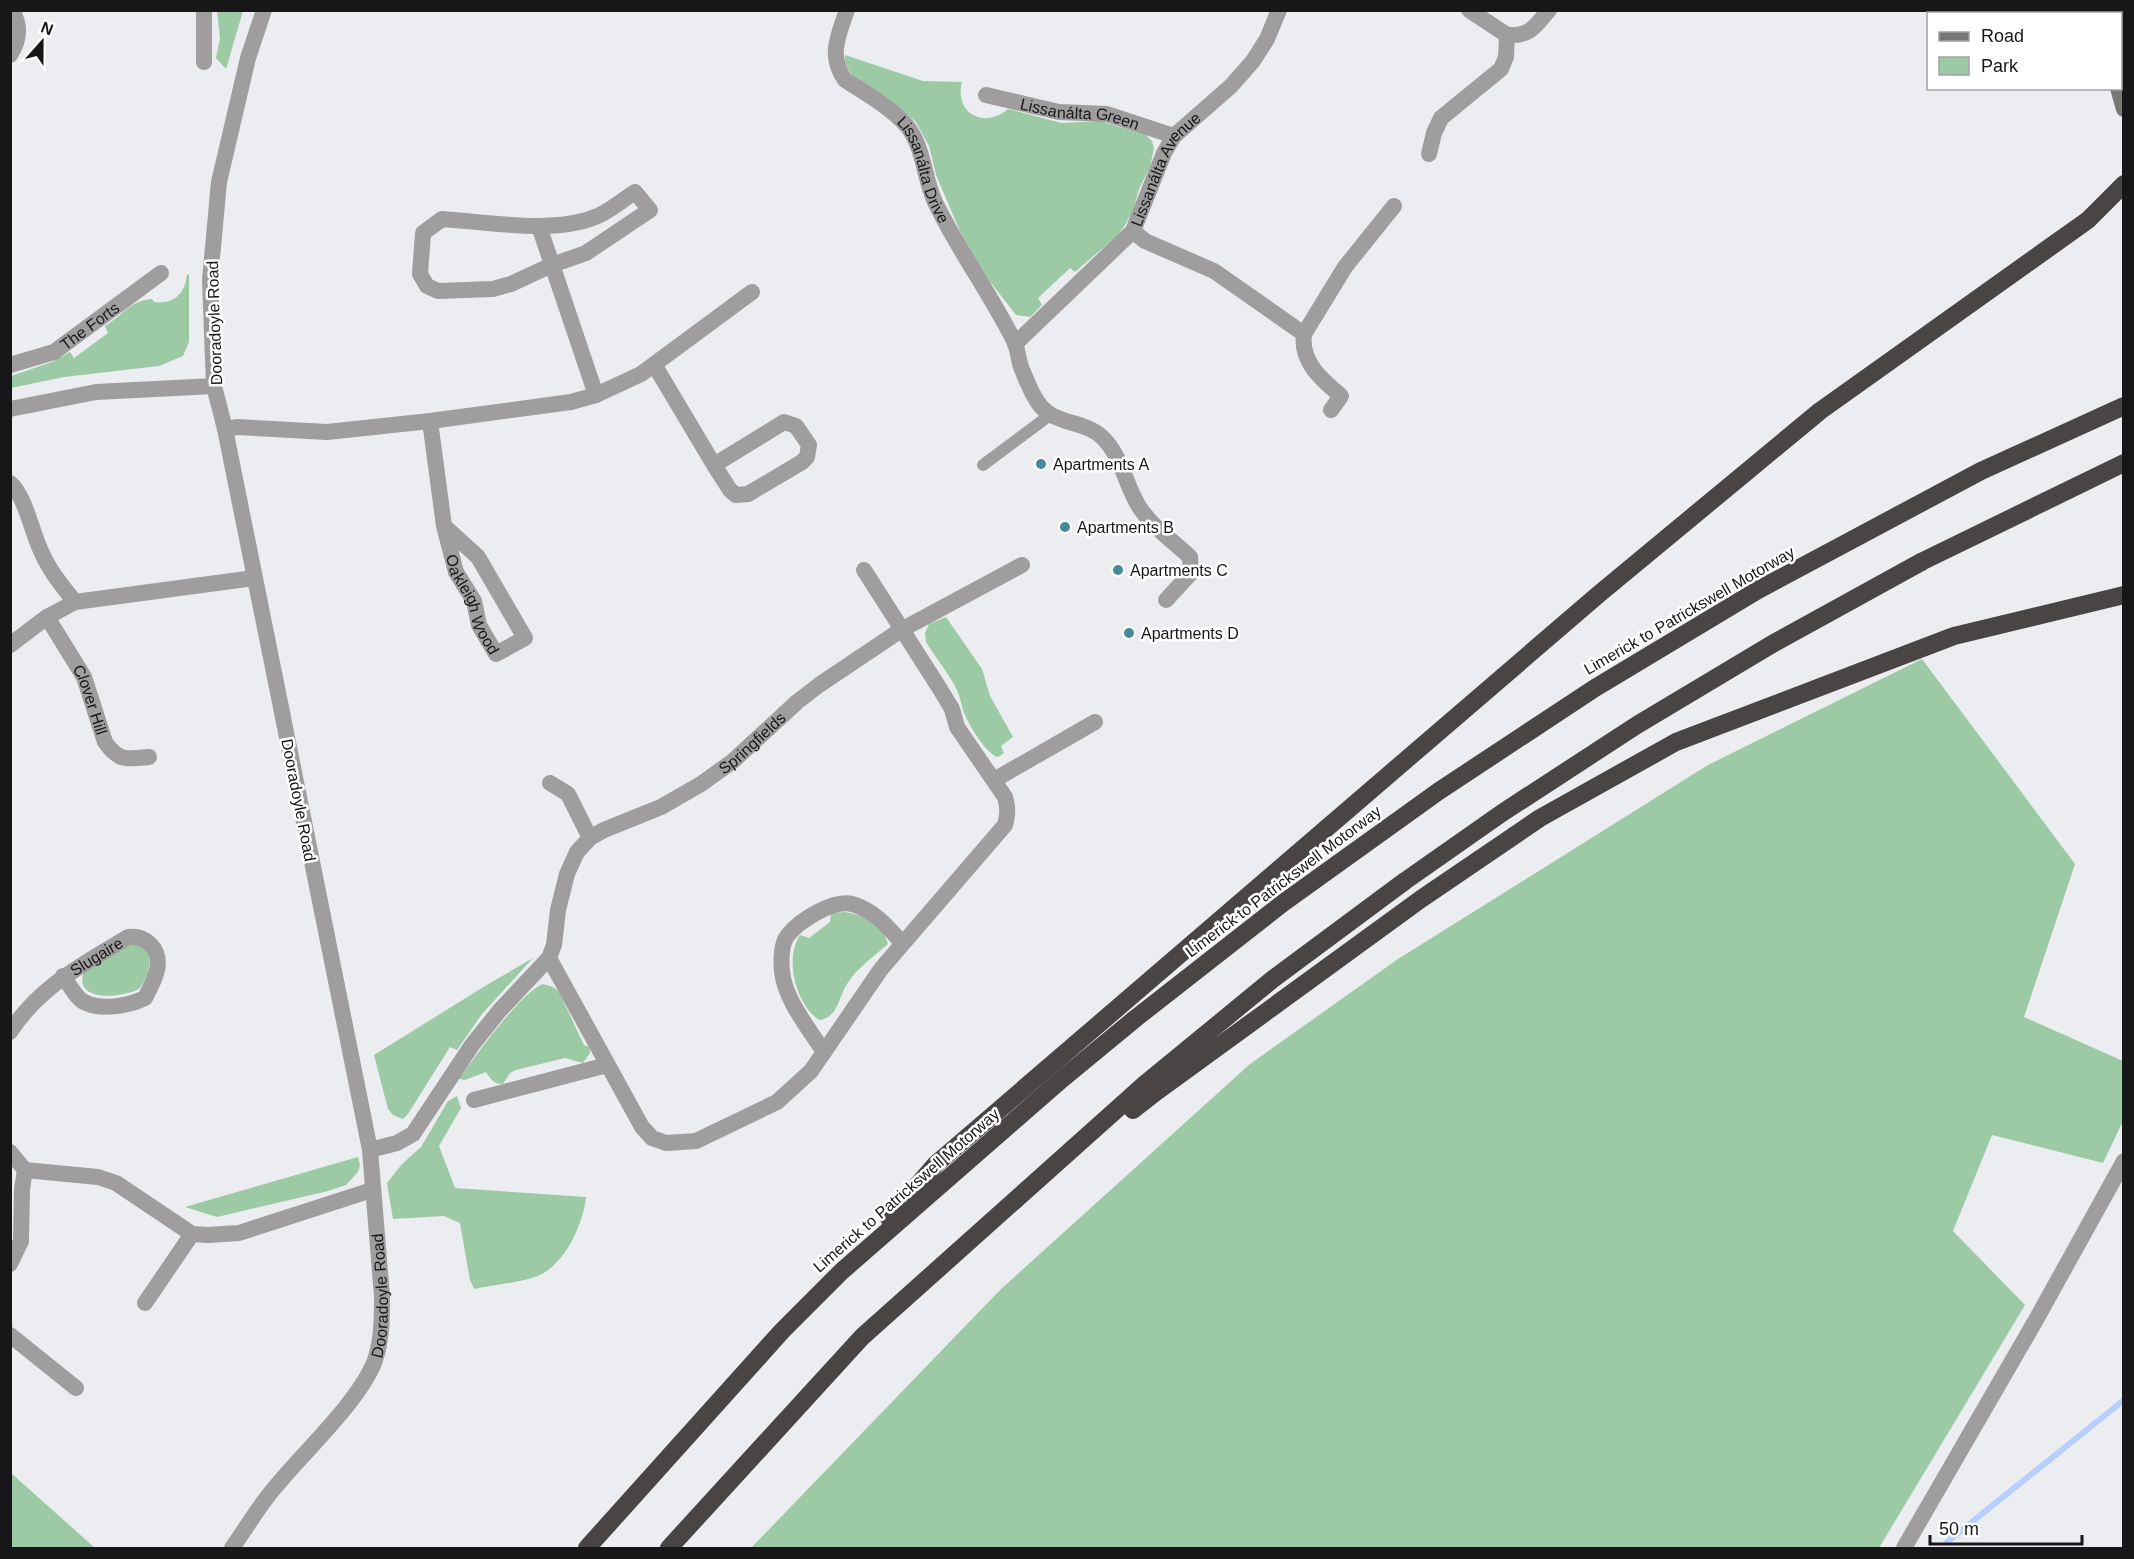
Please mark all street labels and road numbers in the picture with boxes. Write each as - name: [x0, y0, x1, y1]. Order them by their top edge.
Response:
- street label: Lissanálta Green: [1019, 95, 1141, 133]
- street label: Lissanálta Avenue: [1128, 109, 1204, 229]
- street label: Lissanálta Drive: [894, 113, 952, 226]
- street label: Dooradoyle Road: [204, 260, 225, 386]
- street label: The Forts: [57, 299, 122, 353]
- street label: Limerick to Patrickswell Motorway: [1581, 543, 1797, 678]
- street label: Oakleigh Wood: [443, 553, 502, 658]
- street label: Clover Hill: [70, 662, 110, 737]
- street label: Springfields: [715, 709, 789, 778]
- street label: Dooradoyle Road: [278, 737, 319, 863]
- street label: Limerick to Patrickswell Motorway: [1182, 802, 1384, 960]
- street label: Slugaire: [67, 934, 126, 979]
- street label: Limerick to Patrickswell Motorway: [810, 1105, 1002, 1276]
- street label: Dooradoyle Road: [368, 1233, 391, 1360]

